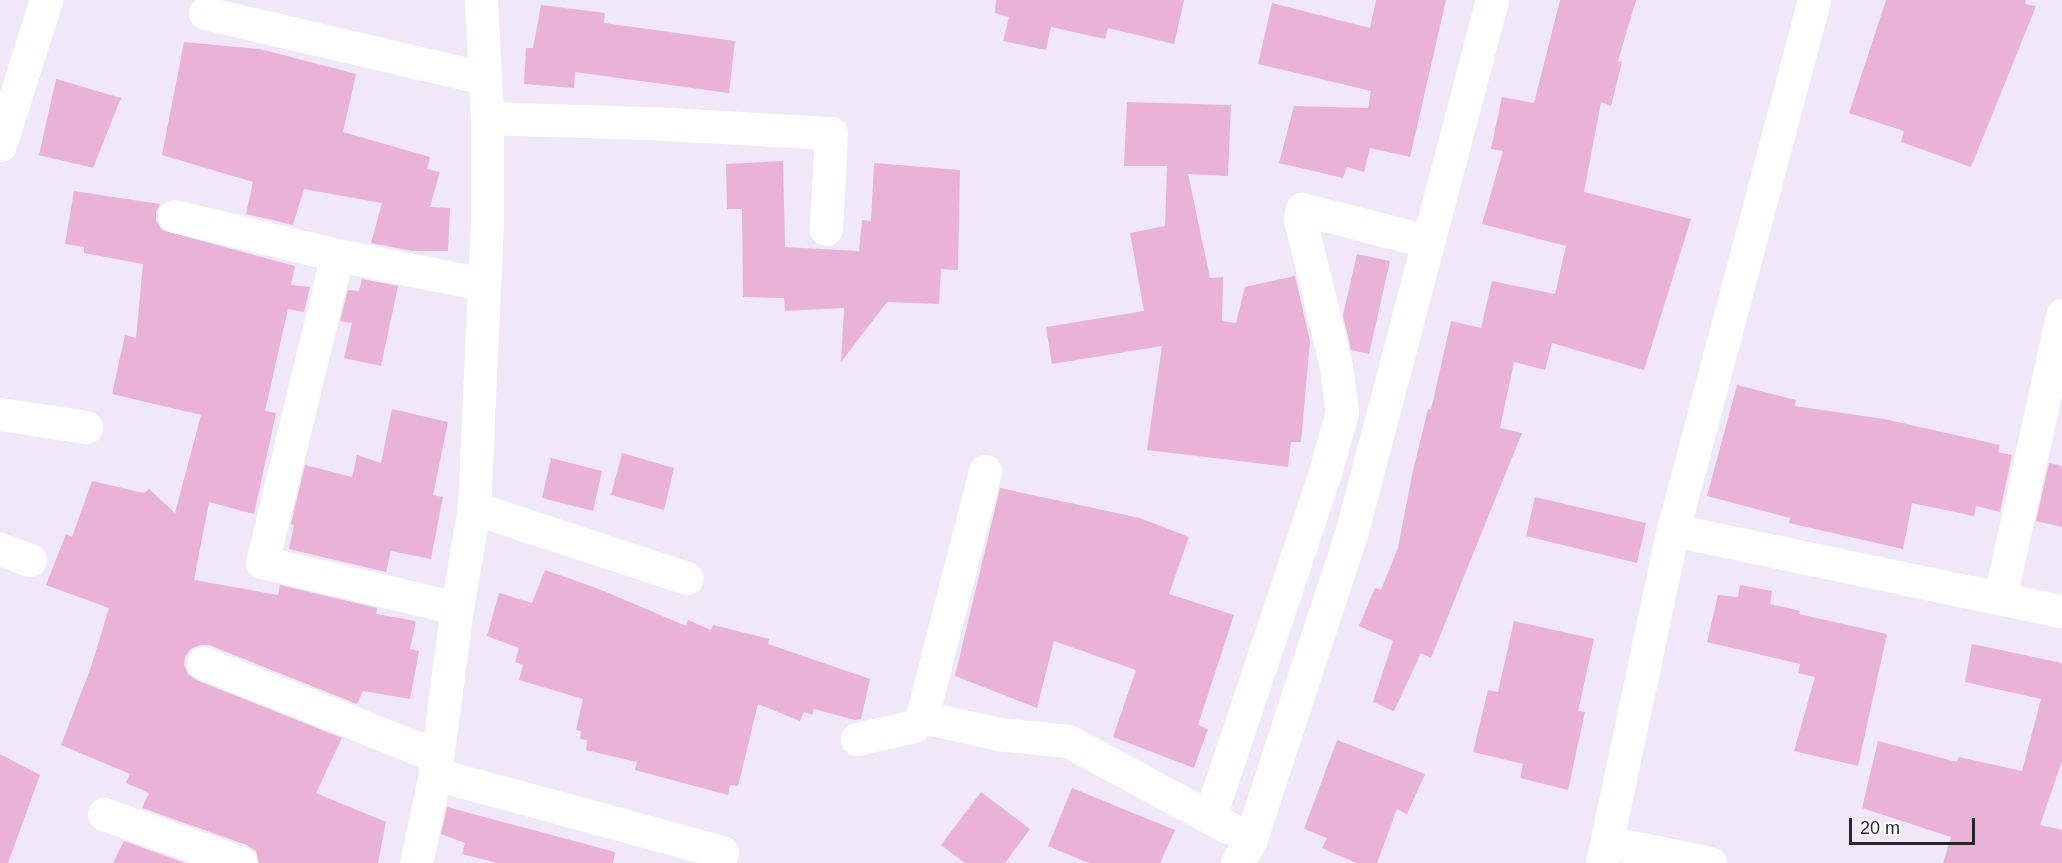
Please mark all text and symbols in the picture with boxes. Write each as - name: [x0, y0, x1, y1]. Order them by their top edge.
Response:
- scale bar: [1852, 806, 1978, 844]
- text: 20 m: [1860, 818, 1900, 838]

